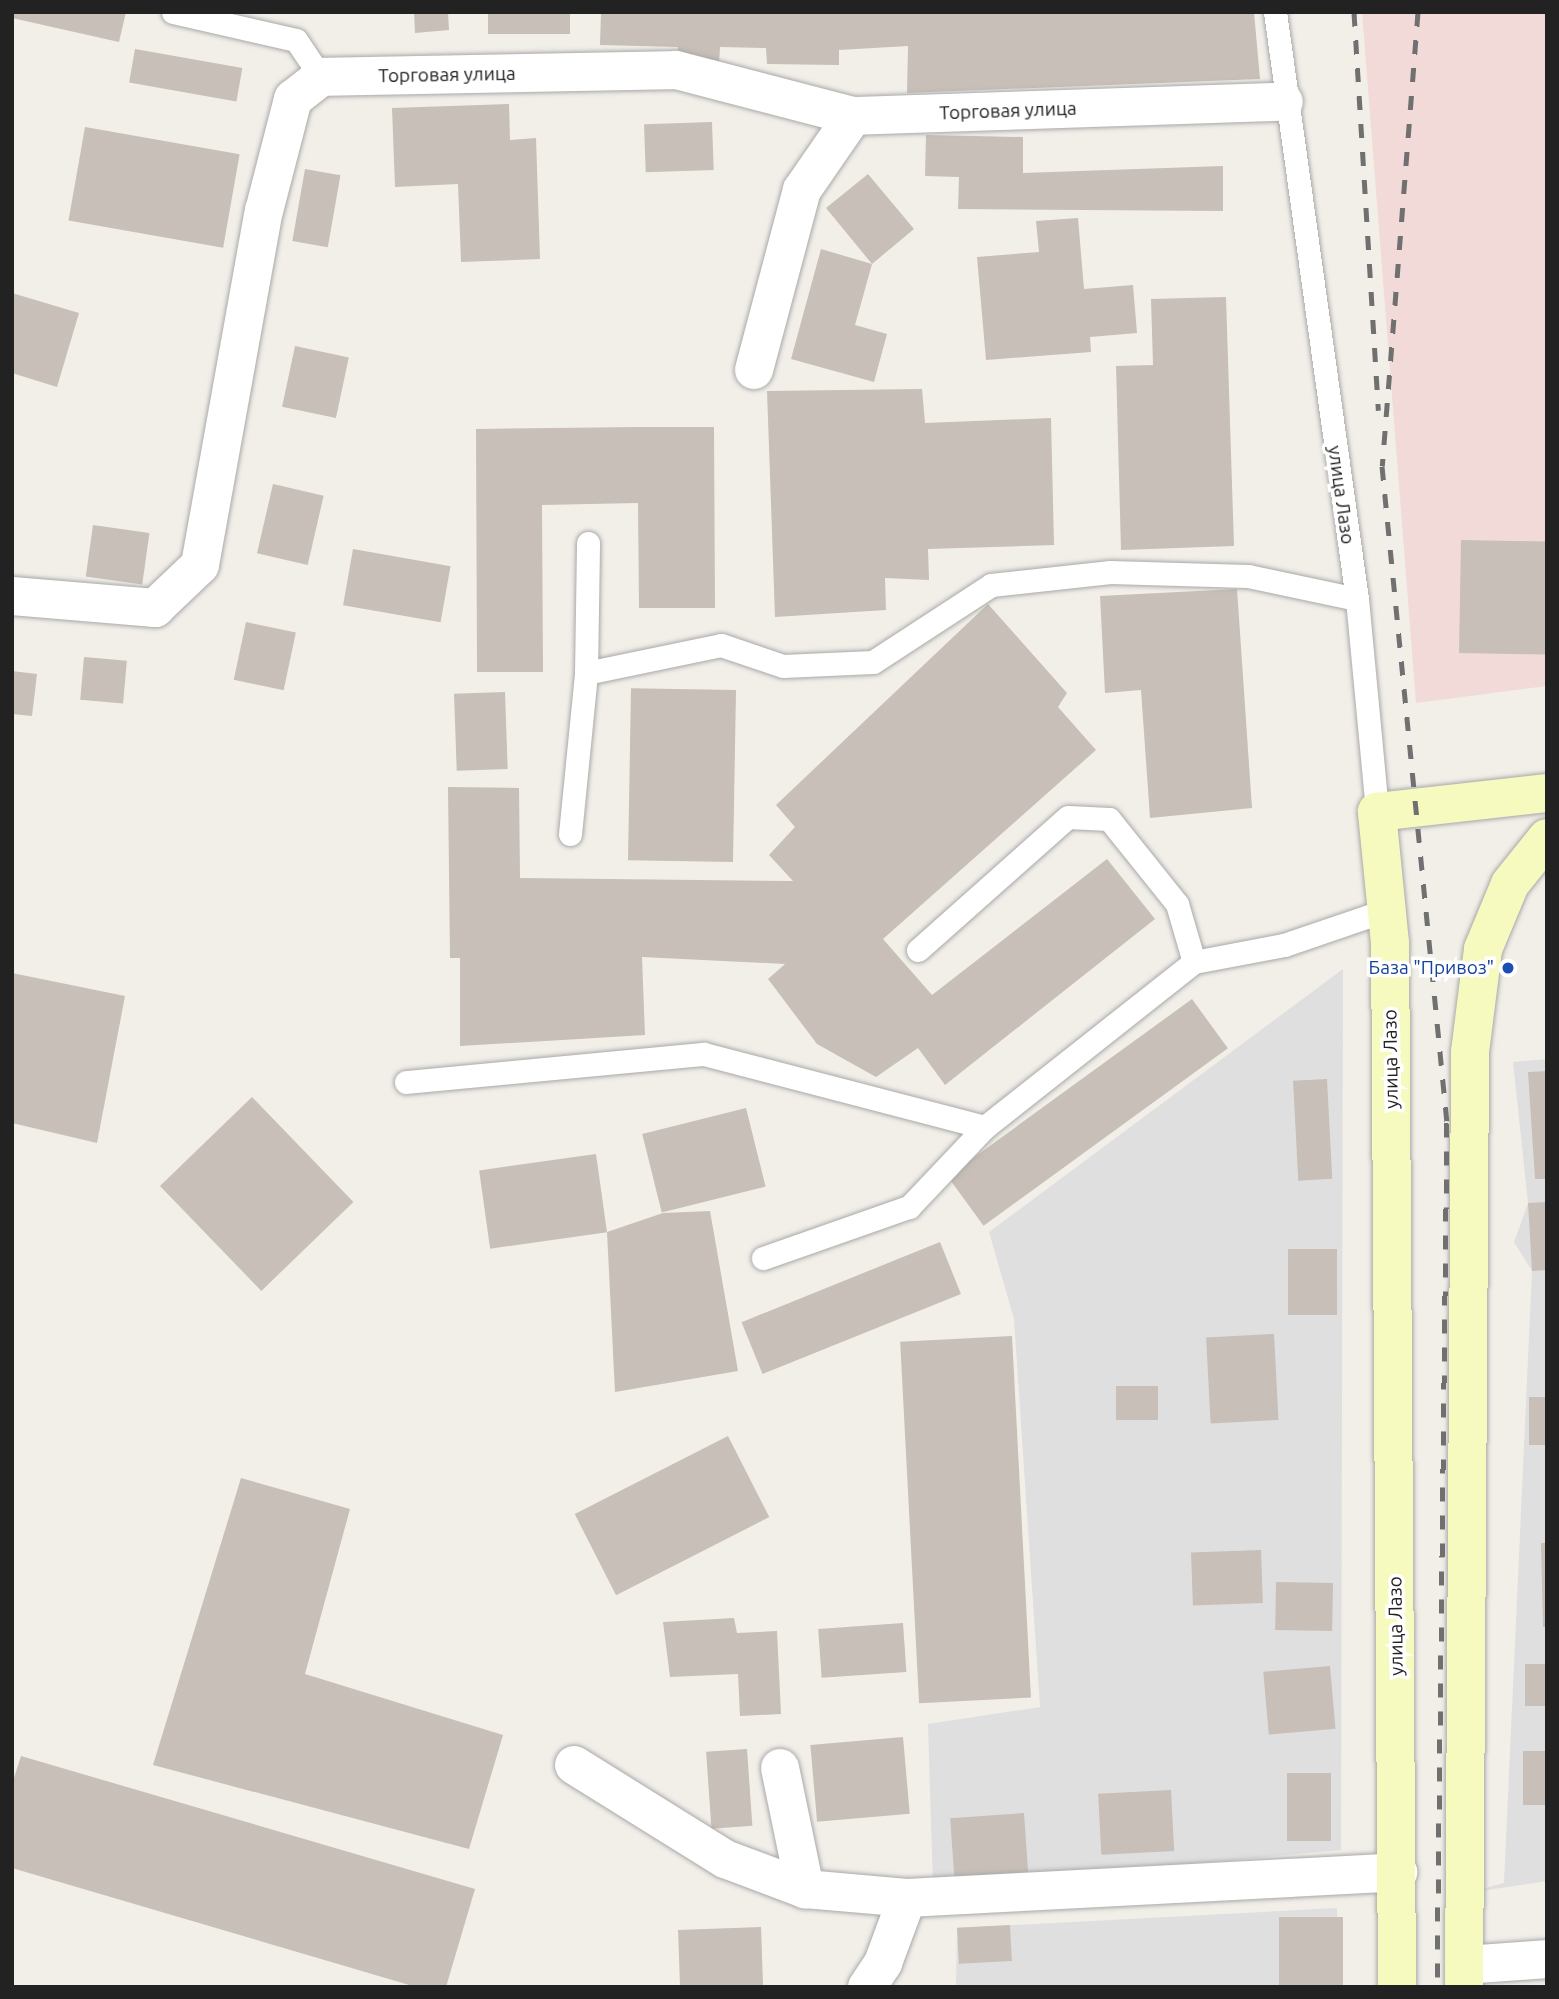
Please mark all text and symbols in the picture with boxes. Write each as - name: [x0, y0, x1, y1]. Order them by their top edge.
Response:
- street label: Торговая улица: [378, 62, 516, 88]
- street label: Торговая улица: [939, 97, 1077, 125]
- street label: улица Лазо: [1323, 444, 1359, 546]
- place label: База "Привоз": [1369, 957, 1494, 979]
- marker: База "Привоз": [1500, 960, 1516, 976]
- street label: улица Лазо: [1379, 1009, 1403, 1109]
- street label: улица Лазо: [1384, 1576, 1408, 1676]

